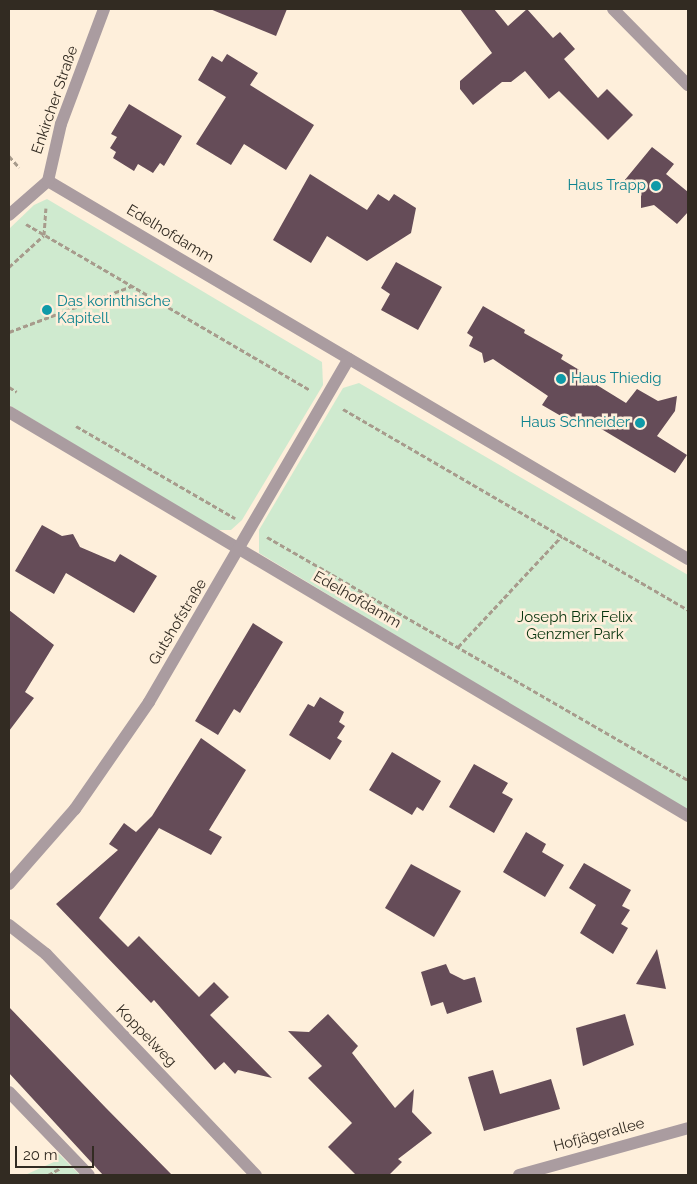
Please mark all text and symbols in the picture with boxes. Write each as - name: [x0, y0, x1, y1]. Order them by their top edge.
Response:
- street label: Enkircher Straße: [28, 43, 82, 157]
- place label: Haus Trapp: [567, 177, 646, 195]
- marker: Haus Trapp: [650, 180, 662, 192]
- street label: Edelhofdamm: [123, 201, 217, 267]
- place label: Das korinthische Kapitell: [57, 292, 171, 327]
- marker: Das korinthische Kapitell: [41, 304, 53, 316]
- place label: Haus Thiedig: [571, 370, 662, 388]
- marker: Haus Thiedig: [555, 373, 567, 385]
- place label: Haus Schneider: [521, 414, 630, 432]
- marker: Haus Schneider: [634, 417, 646, 429]
- street label: Edelhofdamm: [310, 568, 404, 632]
- street label: Gutshofstraße: [145, 576, 211, 668]
- park label: Joseph Brix Felix Genzmer Park: [517, 608, 633, 643]
- street label: Koppelweg: [112, 1001, 180, 1071]
- street label: Hofjägerallee: [552, 1114, 646, 1156]
- scale bar: [18, 1136, 96, 1168]
- text: 20 m: [23, 1146, 58, 1164]

